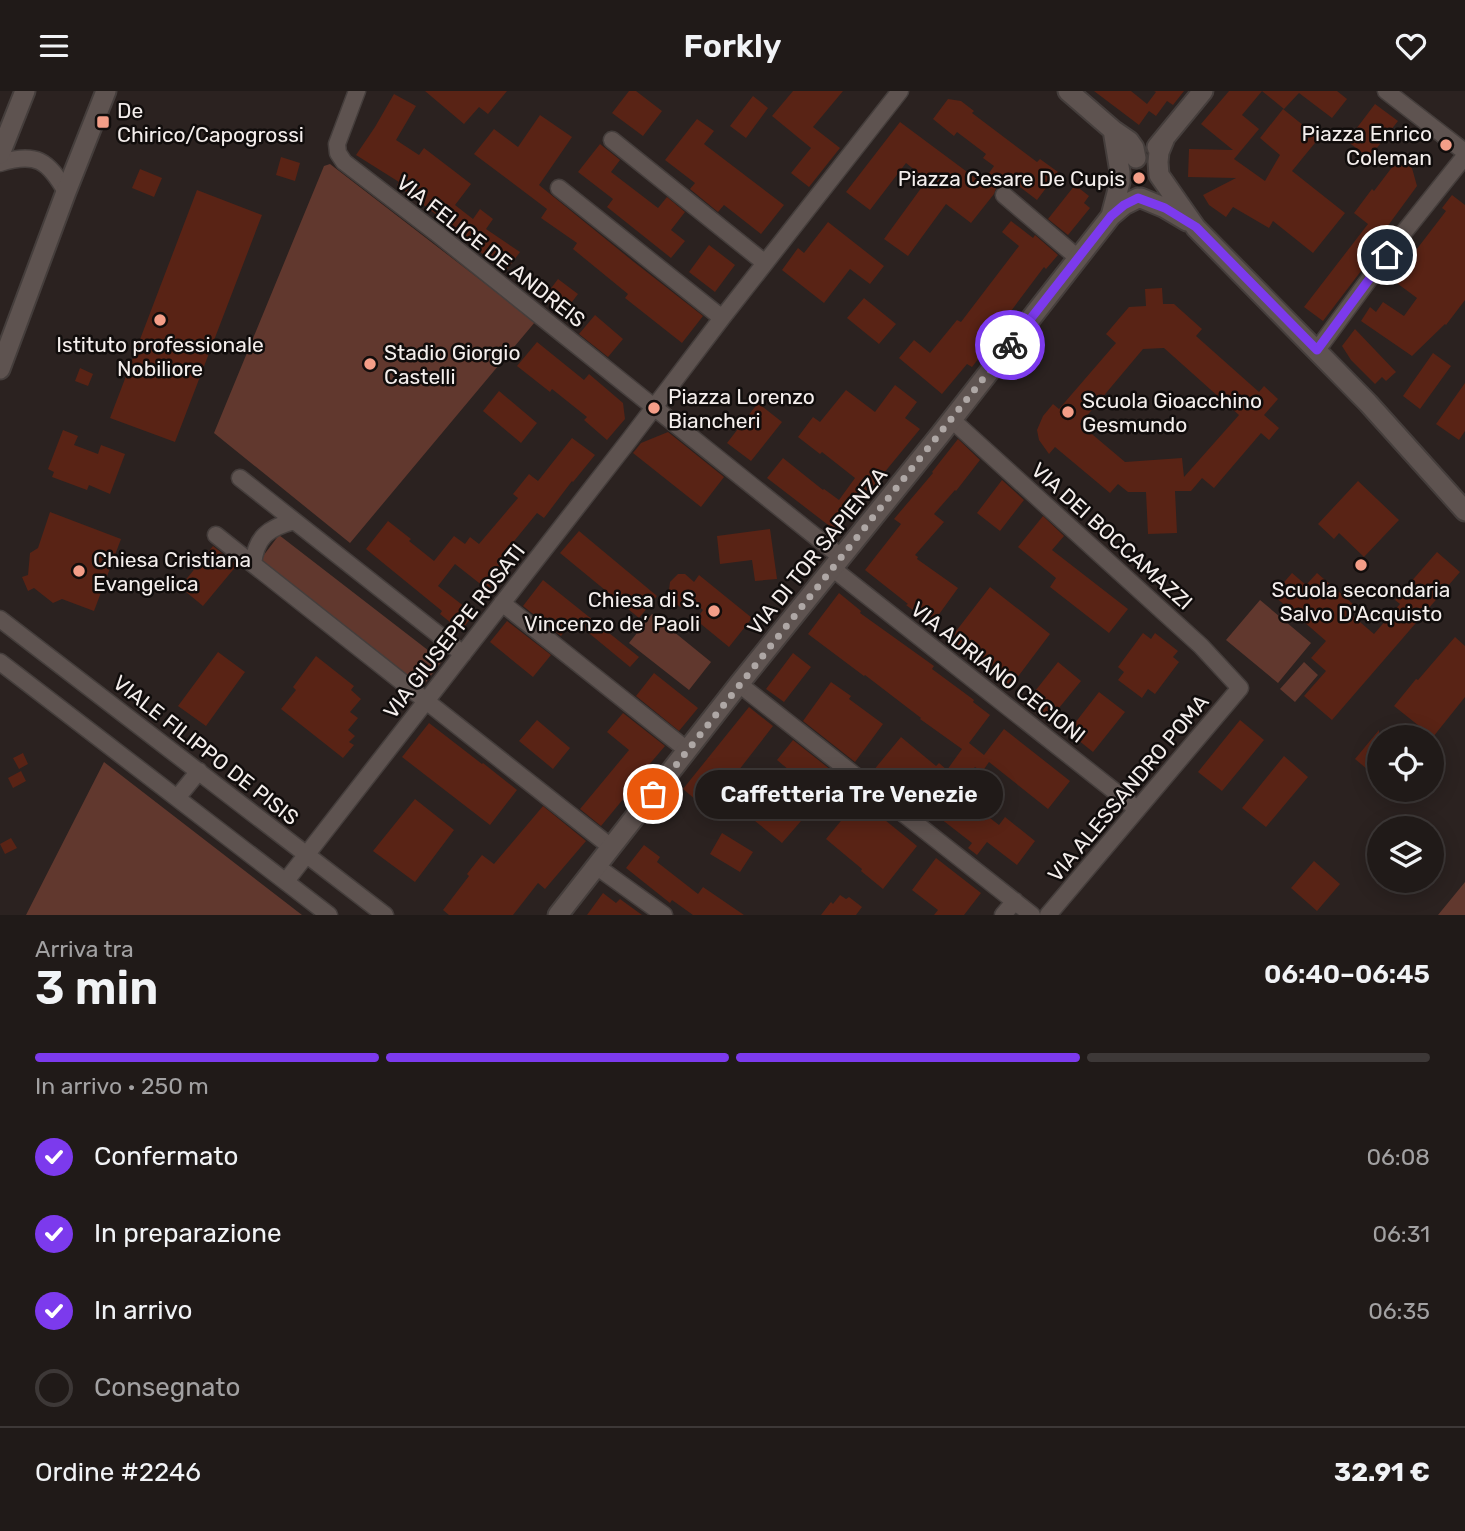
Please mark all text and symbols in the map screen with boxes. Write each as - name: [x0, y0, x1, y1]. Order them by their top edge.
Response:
- icon: menu: [35, 27, 73, 65]
- text: Forkly: [684, 27, 782, 65]
- icon: heart: [1392, 27, 1430, 65]
- place label: De Chirico/Capogrossi: [117, 98, 304, 147]
- marker: De Chirico/Capogrossi: [95, 114, 111, 130]
- place label: Piazza Enrico Coleman: [1302, 121, 1432, 170]
- marker: Piazza Enrico Coleman: [1438, 137, 1454, 153]
- place label: Piazza Cesare De Cupis: [898, 166, 1125, 191]
- street label: VIA FELICE DE ANDREIS: [392, 170, 590, 332]
- marker: Piazza Cesare De Cupis: [1131, 170, 1147, 186]
- pin: [1357, 225, 1417, 285]
- icon: home: [1368, 236, 1406, 274]
- courier: [975, 310, 1045, 380]
- marker: Istituto professionale Nobiliore: [152, 312, 168, 328]
- icon: bike: [991, 326, 1029, 364]
- place label: Istituto professionale Nobiliore: [56, 332, 264, 381]
- place label: Stadio Giorgio Castelli: [384, 340, 521, 389]
- marker: Stadio Giorgio Castelli: [362, 356, 378, 372]
- place label: Piazza Lorenzo Biancheri: [668, 384, 815, 433]
- place label: Scuola Gioacchino Gesmundo: [1082, 388, 1262, 437]
- marker: Piazza Lorenzo Biancheri: [646, 400, 662, 416]
- marker: Scuola Gioacchino Gesmundo: [1060, 404, 1076, 420]
- street label: VIA DEI BOCCAMAZZI: [1026, 457, 1198, 615]
- street label: VIA DI TOR SAPIENZA: [742, 462, 892, 640]
- street label: VIA GIUSEPPE ROSATI: [378, 539, 530, 723]
- place label: Chiesa Cristiana Evangelica: [93, 547, 251, 596]
- marker: Scuola secondaria Salvo D'Acquisto: [1353, 557, 1369, 573]
- marker: Chiesa Cristiana Evangelica: [71, 563, 87, 579]
- place label: Scuola secondaria Salvo D'Acquisto: [1272, 577, 1450, 626]
- place label: Chiesa di S. Vincenzo de’ Paoli: [524, 587, 700, 636]
- street label: VIA ADRIANO CECIONI: [906, 596, 1090, 748]
- marker: Chiesa di S. Vincenzo de’ Paoli: [706, 603, 722, 619]
- street label: VIALE FILIPPO DE PISIS: [108, 670, 304, 830]
- street label: VIA ALESSANDRO POMA: [1042, 689, 1214, 887]
- map controls: [1367, 725, 1444, 893]
- button: locate: [1367, 725, 1444, 802]
- pin: [623, 764, 683, 824]
- callout: Caffetteria Tre Venezie: [695, 769, 1003, 819]
- icon: bag: [634, 775, 672, 813]
- text: Caffetteria Tre Venezie: [720, 780, 978, 808]
- button: layers: [1367, 816, 1444, 893]
- text: Arriva tra: [35, 935, 134, 963]
- text: 06:40–06:45: [1264, 959, 1430, 990]
- text: 3 min: [35, 961, 158, 1016]
- text: In arrivo · 250 m: [35, 1072, 209, 1100]
- icon: check: [35, 1138, 73, 1176]
- text: Confermato: [94, 1141, 238, 1172]
- text: 06:08: [1366, 1143, 1430, 1171]
- icon: check: [35, 1215, 73, 1253]
- text: In preparazione: [94, 1218, 282, 1249]
- text: 06:31: [1372, 1220, 1430, 1248]
- icon: check: [35, 1292, 73, 1330]
- text: In arrivo: [94, 1295, 192, 1326]
- text: 06:35: [1368, 1297, 1430, 1325]
- text: Consegnato: [94, 1372, 240, 1403]
- text: Ordine #2246: [35, 1457, 201, 1488]
- text: 32.91 €: [1334, 1457, 1430, 1488]

